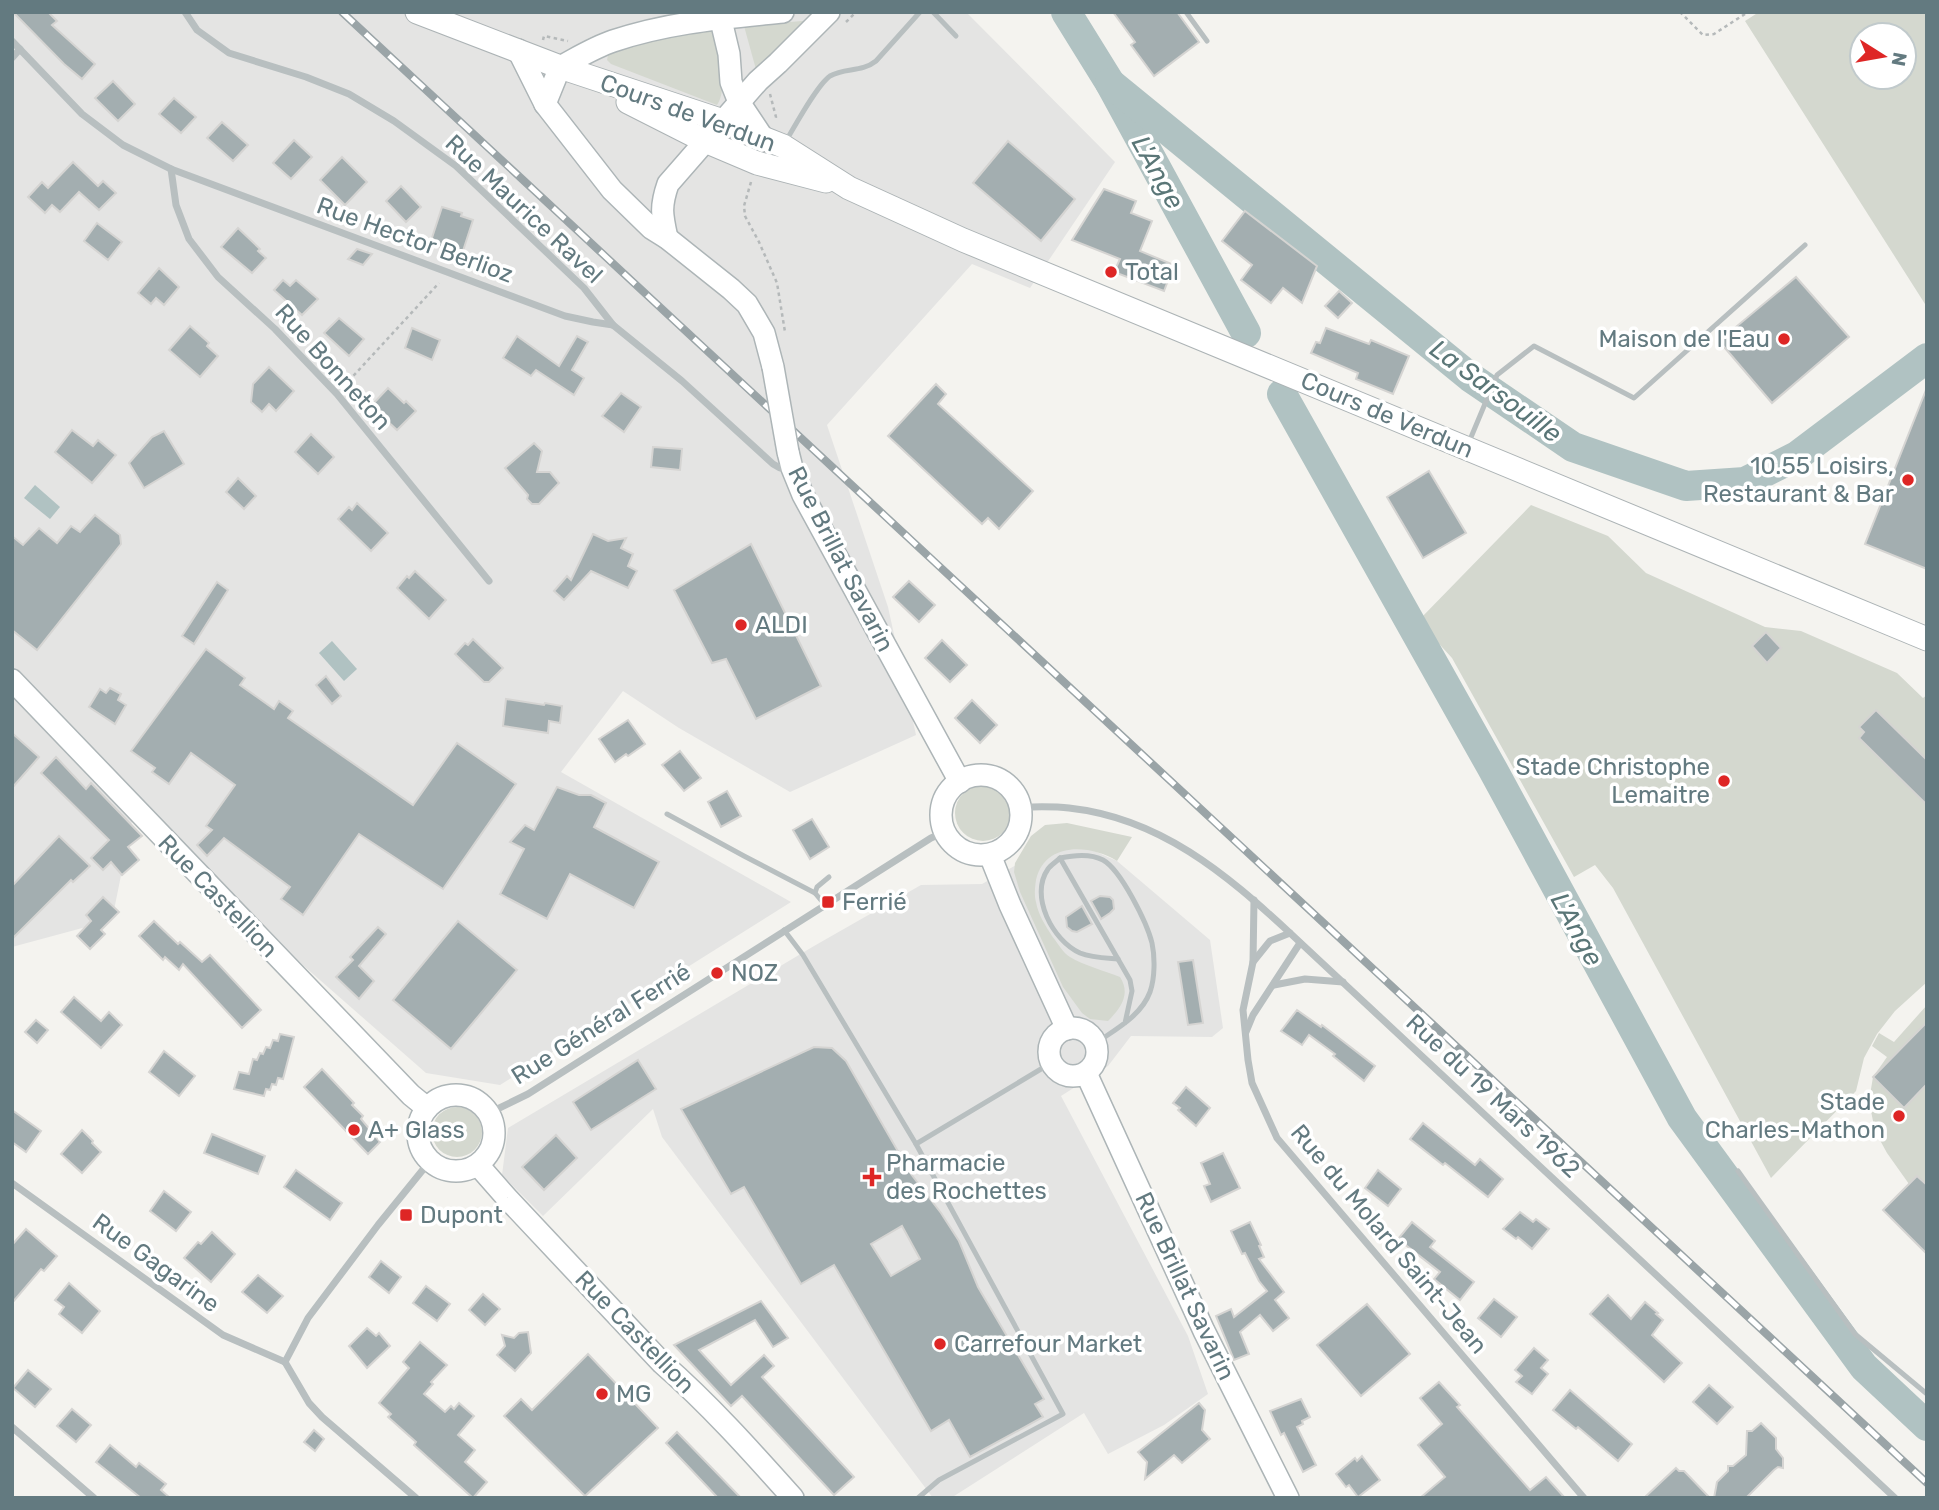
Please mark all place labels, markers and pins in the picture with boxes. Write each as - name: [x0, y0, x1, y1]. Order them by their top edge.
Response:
- place label: Total: [1125, 258, 1179, 286]
- marker: Total: [1103, 264, 1119, 280]
- place label: Maison de l'Eau: [1599, 325, 1770, 353]
- marker: Maison de l'Eau: [1776, 331, 1792, 347]
- place label: 10.55 Loisirs, Restaurant & Bar: [1703, 452, 1894, 508]
- marker: 10.55 Loisirs, Restaurant & Bar: [1900, 472, 1916, 488]
- place label: ALDI: [755, 611, 808, 639]
- marker: ALDI: [733, 617, 749, 633]
- place label: Stade Christophe Lemaitre: [1516, 753, 1710, 809]
- marker: Stade Christophe Lemaitre: [1716, 773, 1732, 789]
- place label: Ferrié: [842, 888, 907, 916]
- marker: Ferrié: [820, 894, 836, 910]
- place label: NOZ: [731, 959, 778, 987]
- marker: NOZ: [709, 965, 725, 981]
- place label: Stade Charles-Mathon: [1705, 1088, 1885, 1144]
- marker: Stade Charles-Mathon: [1891, 1108, 1907, 1124]
- place label: A+ Glass: [368, 1116, 465, 1144]
- marker: A+ Glass: [346, 1122, 362, 1138]
- place label: Pharmacie des Rochettes: [886, 1149, 1047, 1205]
- marker: Pharmacie des Rochettes: [864, 1169, 880, 1185]
- place label: Dupont: [420, 1201, 503, 1229]
- marker: Dupont: [398, 1207, 414, 1223]
- place label: Carrefour Market: [954, 1330, 1142, 1358]
- marker: Carrefour Market: [932, 1336, 948, 1352]
- place label: MG: [616, 1380, 651, 1408]
- marker: MG: [594, 1386, 610, 1402]

